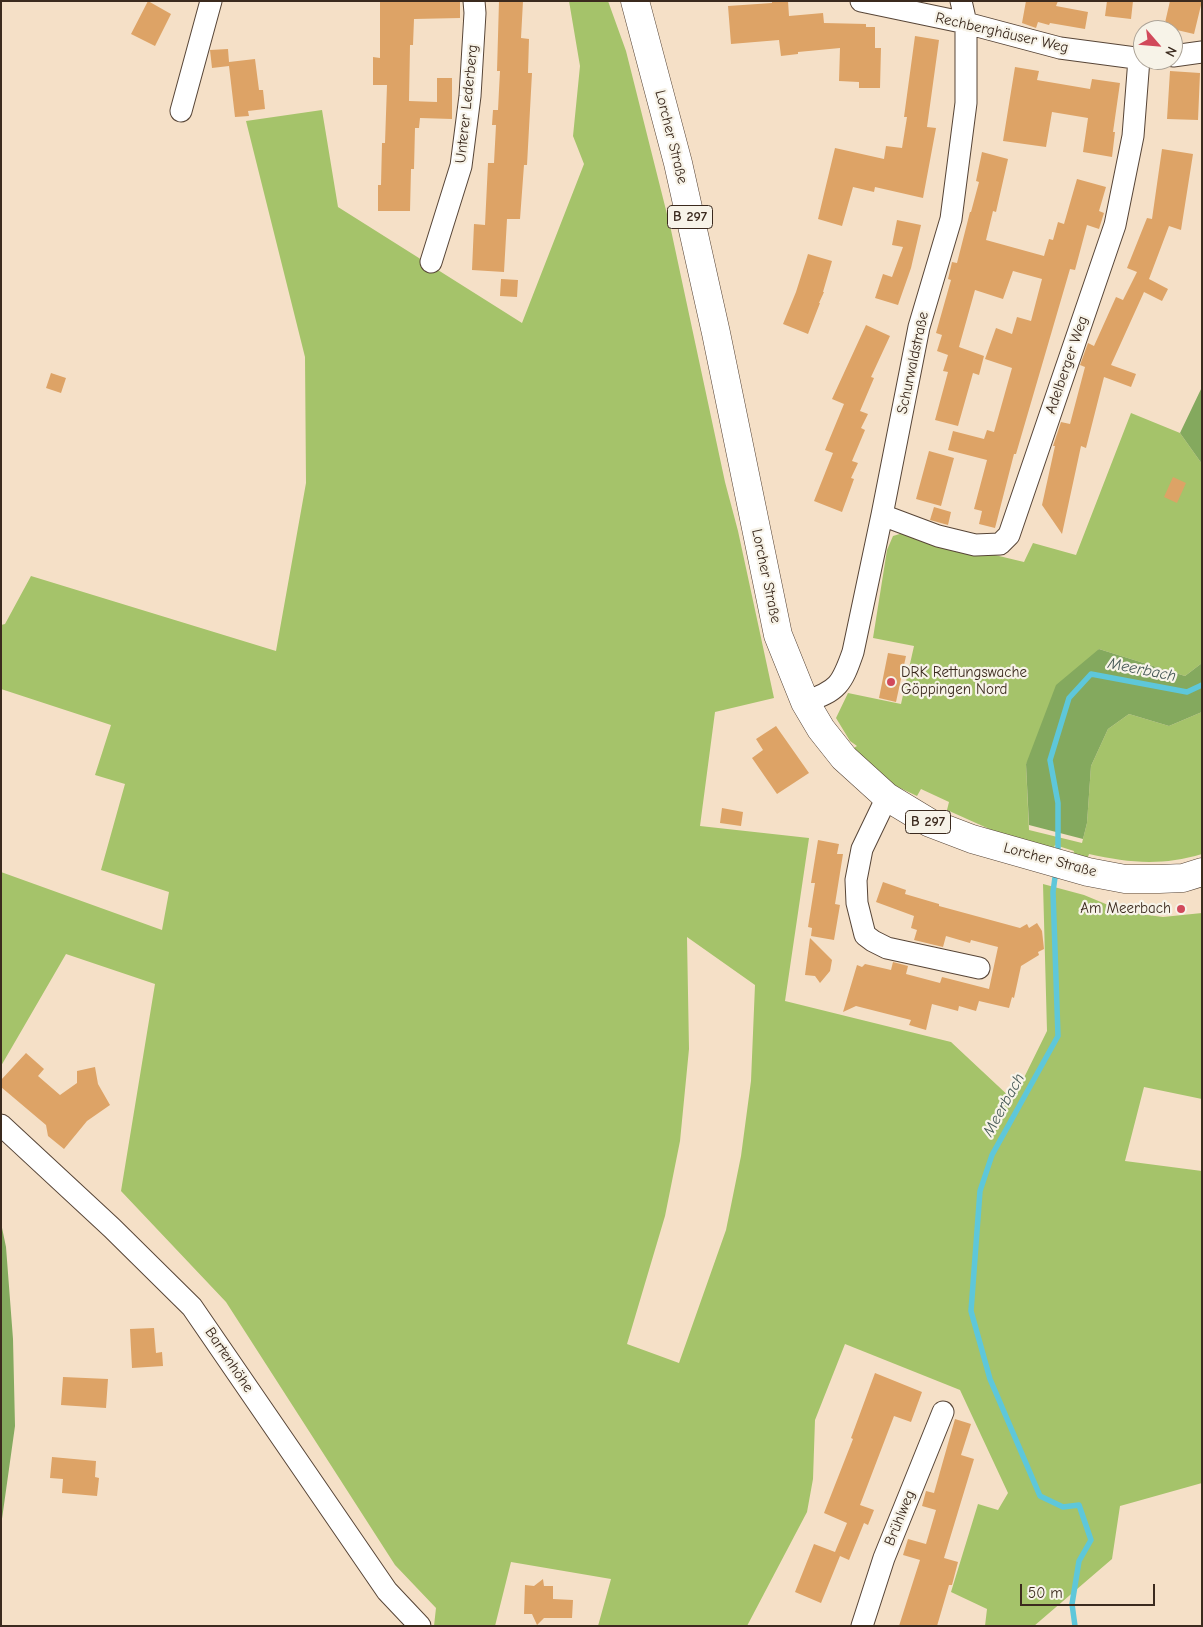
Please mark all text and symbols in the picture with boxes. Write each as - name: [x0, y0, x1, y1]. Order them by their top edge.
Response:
- street label: Rechberghäuser Weg: [934, 9, 1070, 57]
- north arrow: [1133, 20, 1183, 70]
- street label: Unterer Lederberg: [452, 44, 482, 164]
- text: N: [1161, 44, 1181, 60]
- street label: Lorcher Straße: [651, 88, 691, 186]
- road number: B 297: [668, 206, 712, 228]
- street label: Schurwaldstraße: [893, 310, 933, 416]
- street label: Adelberger Weg: [1042, 314, 1092, 416]
- street label: Lorcher Straße: [747, 527, 785, 625]
- water label: Meerbach: [1106, 654, 1178, 686]
- place label: DRK Rettungswache Göppingen Nord: [901, 664, 1027, 699]
- marker: DRK Rettungswache Göppingen Nord: [885, 676, 897, 688]
- road number: B 297: [906, 810, 950, 834]
- street label: Lorcher Straße: [1001, 839, 1099, 881]
- place label: Am Meerbach: [1080, 900, 1171, 918]
- marker: Am Meerbach: [1175, 903, 1187, 915]
- water label: Meerbach: [979, 1070, 1029, 1140]
- street label: Bartenhöhe: [201, 1324, 257, 1396]
- street label: Brühlweg: [881, 1488, 919, 1548]
- scale bar: [1023, 1574, 1158, 1606]
- text: 50 m: [1028, 1584, 1063, 1602]

